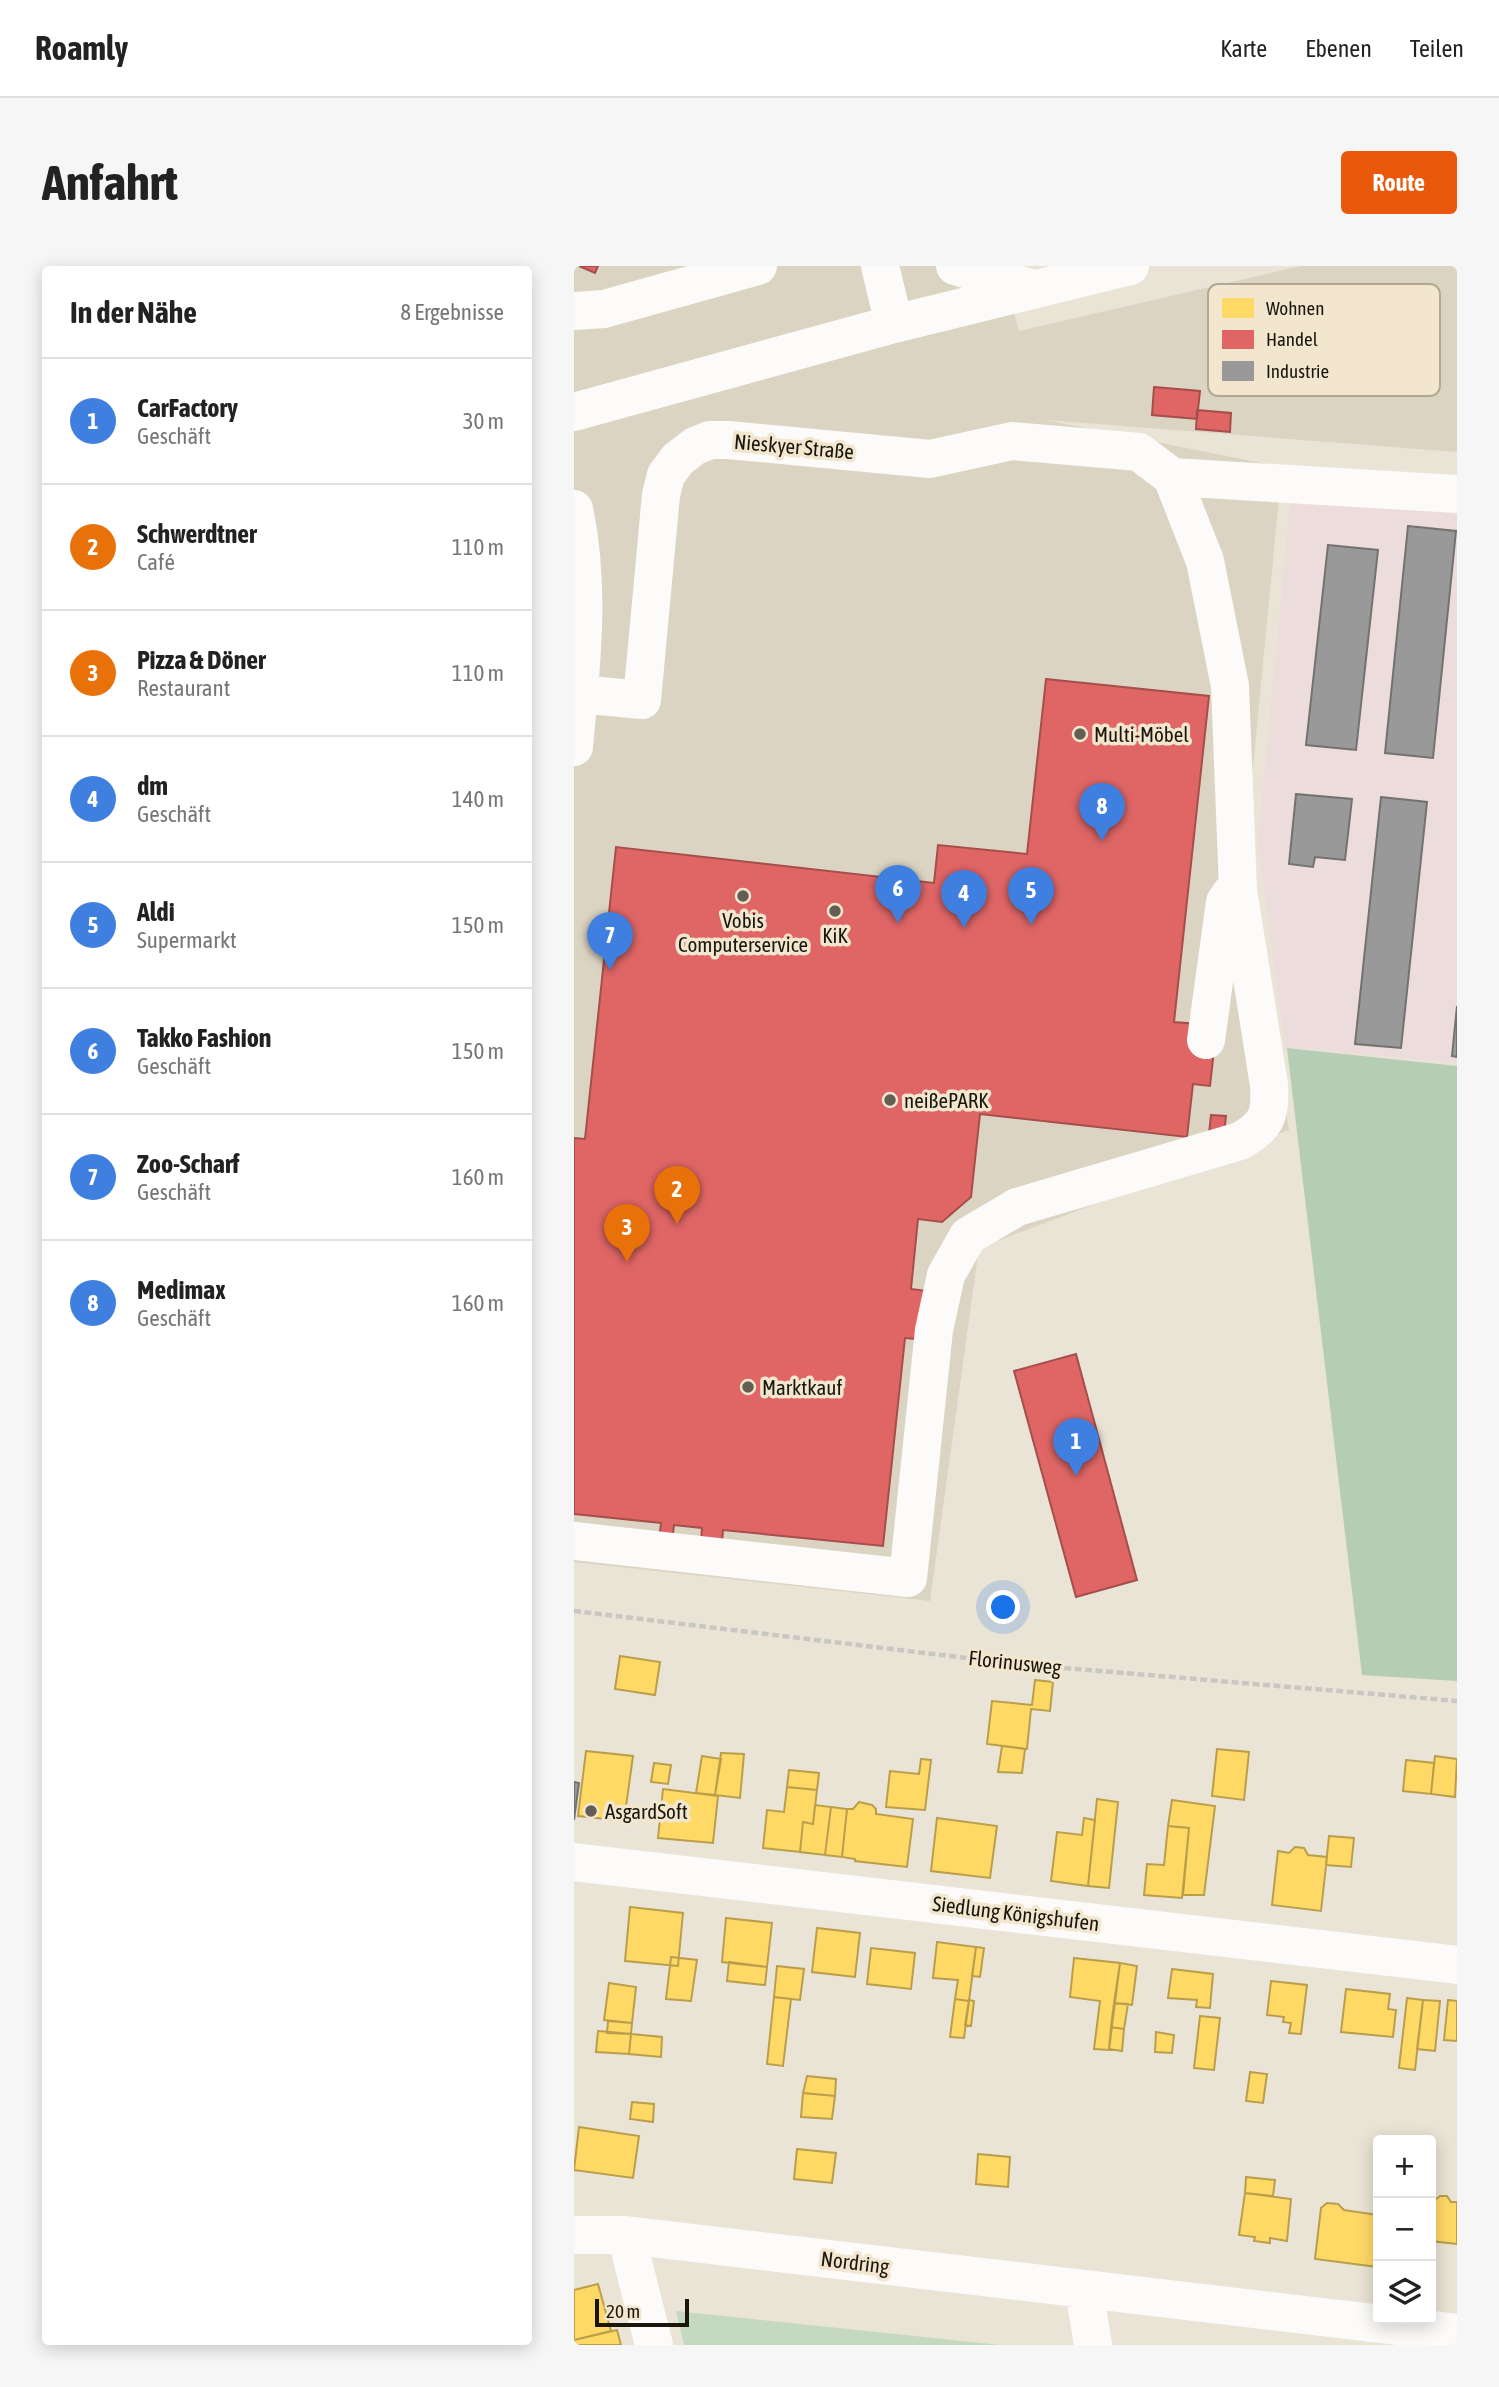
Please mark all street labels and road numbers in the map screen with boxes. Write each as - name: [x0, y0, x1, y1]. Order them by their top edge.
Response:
- street label: Nieskyer Straße: [733, 429, 855, 463]
- street label: Florinusweg: [967, 1645, 1063, 1679]
- street label: Siedlung Königshufen: [931, 1891, 1101, 1935]
- street label: Nordring: [819, 2246, 891, 2278]

